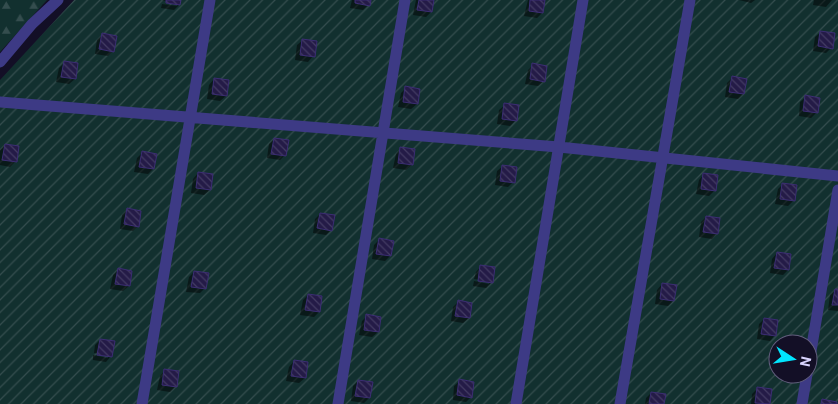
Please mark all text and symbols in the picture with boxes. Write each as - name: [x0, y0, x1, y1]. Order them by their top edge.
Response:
- north arrow: [768, 334, 818, 384]
- text: N: [797, 355, 815, 368]

